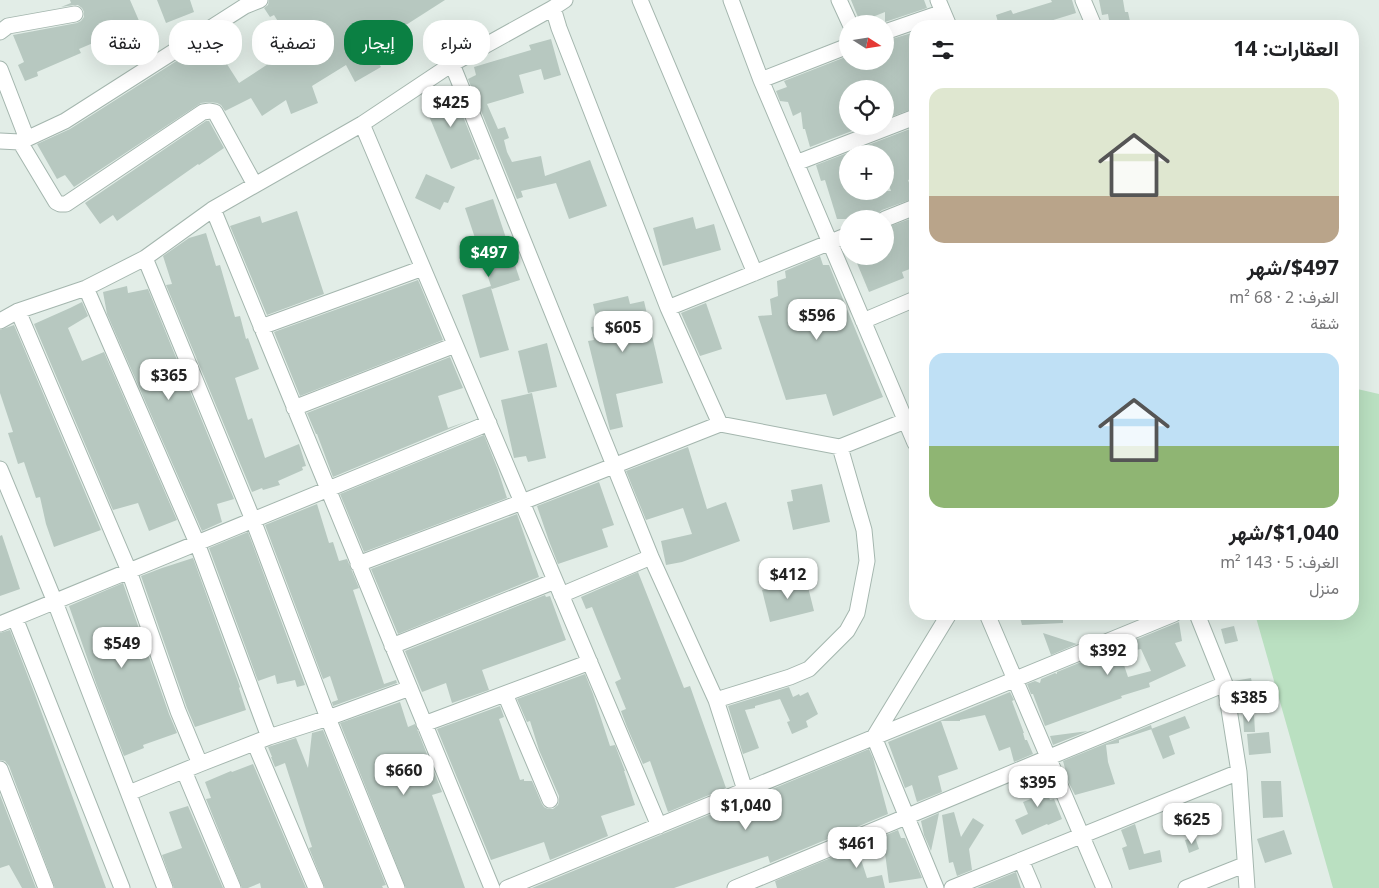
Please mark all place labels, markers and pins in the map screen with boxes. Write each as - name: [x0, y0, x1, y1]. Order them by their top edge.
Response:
- pin: $425: [421, 86, 481, 128]
- pin: $497: [459, 236, 519, 278]
- pin: $596: [787, 298, 847, 341]
- pin: $605: [593, 310, 653, 353]
- pin: $365: [139, 358, 199, 401]
- pin: $412: [758, 558, 818, 600]
- pin: $549: [92, 626, 152, 669]
- pin: $392: [1078, 634, 1138, 676]
- pin: $385: [1219, 680, 1279, 723]
- pin: $660: [374, 754, 434, 796]
- pin: $395: [1008, 766, 1068, 808]
- pin: $1,040: [705, 788, 787, 831]
- pin: $625: [1162, 802, 1222, 845]
- pin: $461: [827, 826, 887, 869]

